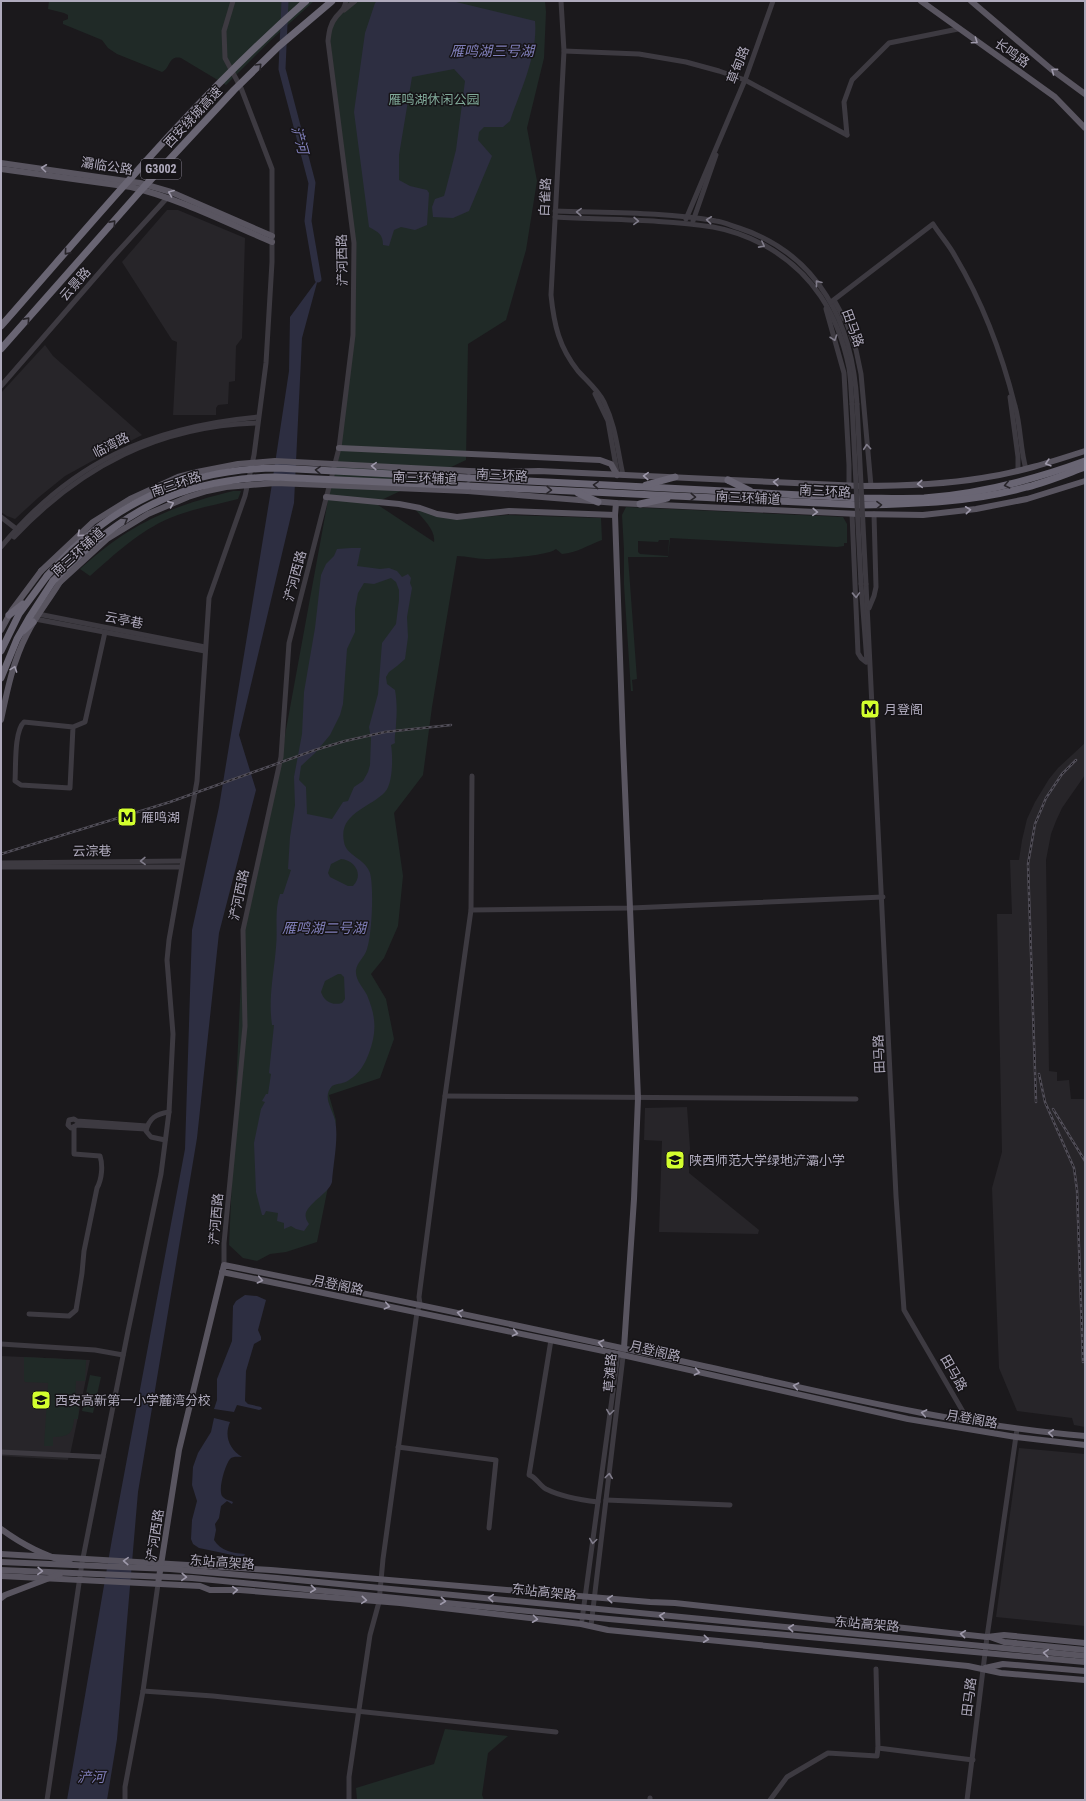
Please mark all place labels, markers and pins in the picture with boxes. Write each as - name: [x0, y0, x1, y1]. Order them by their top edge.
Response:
- metro station icon: 月登阁: [859, 698, 881, 720]
- place label: 月登阁: [884, 702, 923, 717]
- metro station icon: 雁鸣湖: [116, 806, 138, 828]
- place label: 雁鸣湖: [141, 810, 180, 825]
- school or university icon: 陕西师范大学绿地浐灞小学: [664, 1149, 686, 1171]
- place label: 陕西师范大学绿地浐灞小学: [689, 1153, 845, 1168]
- school or university icon: 西安高新第一小学麓湾分校: [30, 1389, 52, 1411]
- place label: 西安高新第一小学麓湾分校: [55, 1393, 211, 1408]

